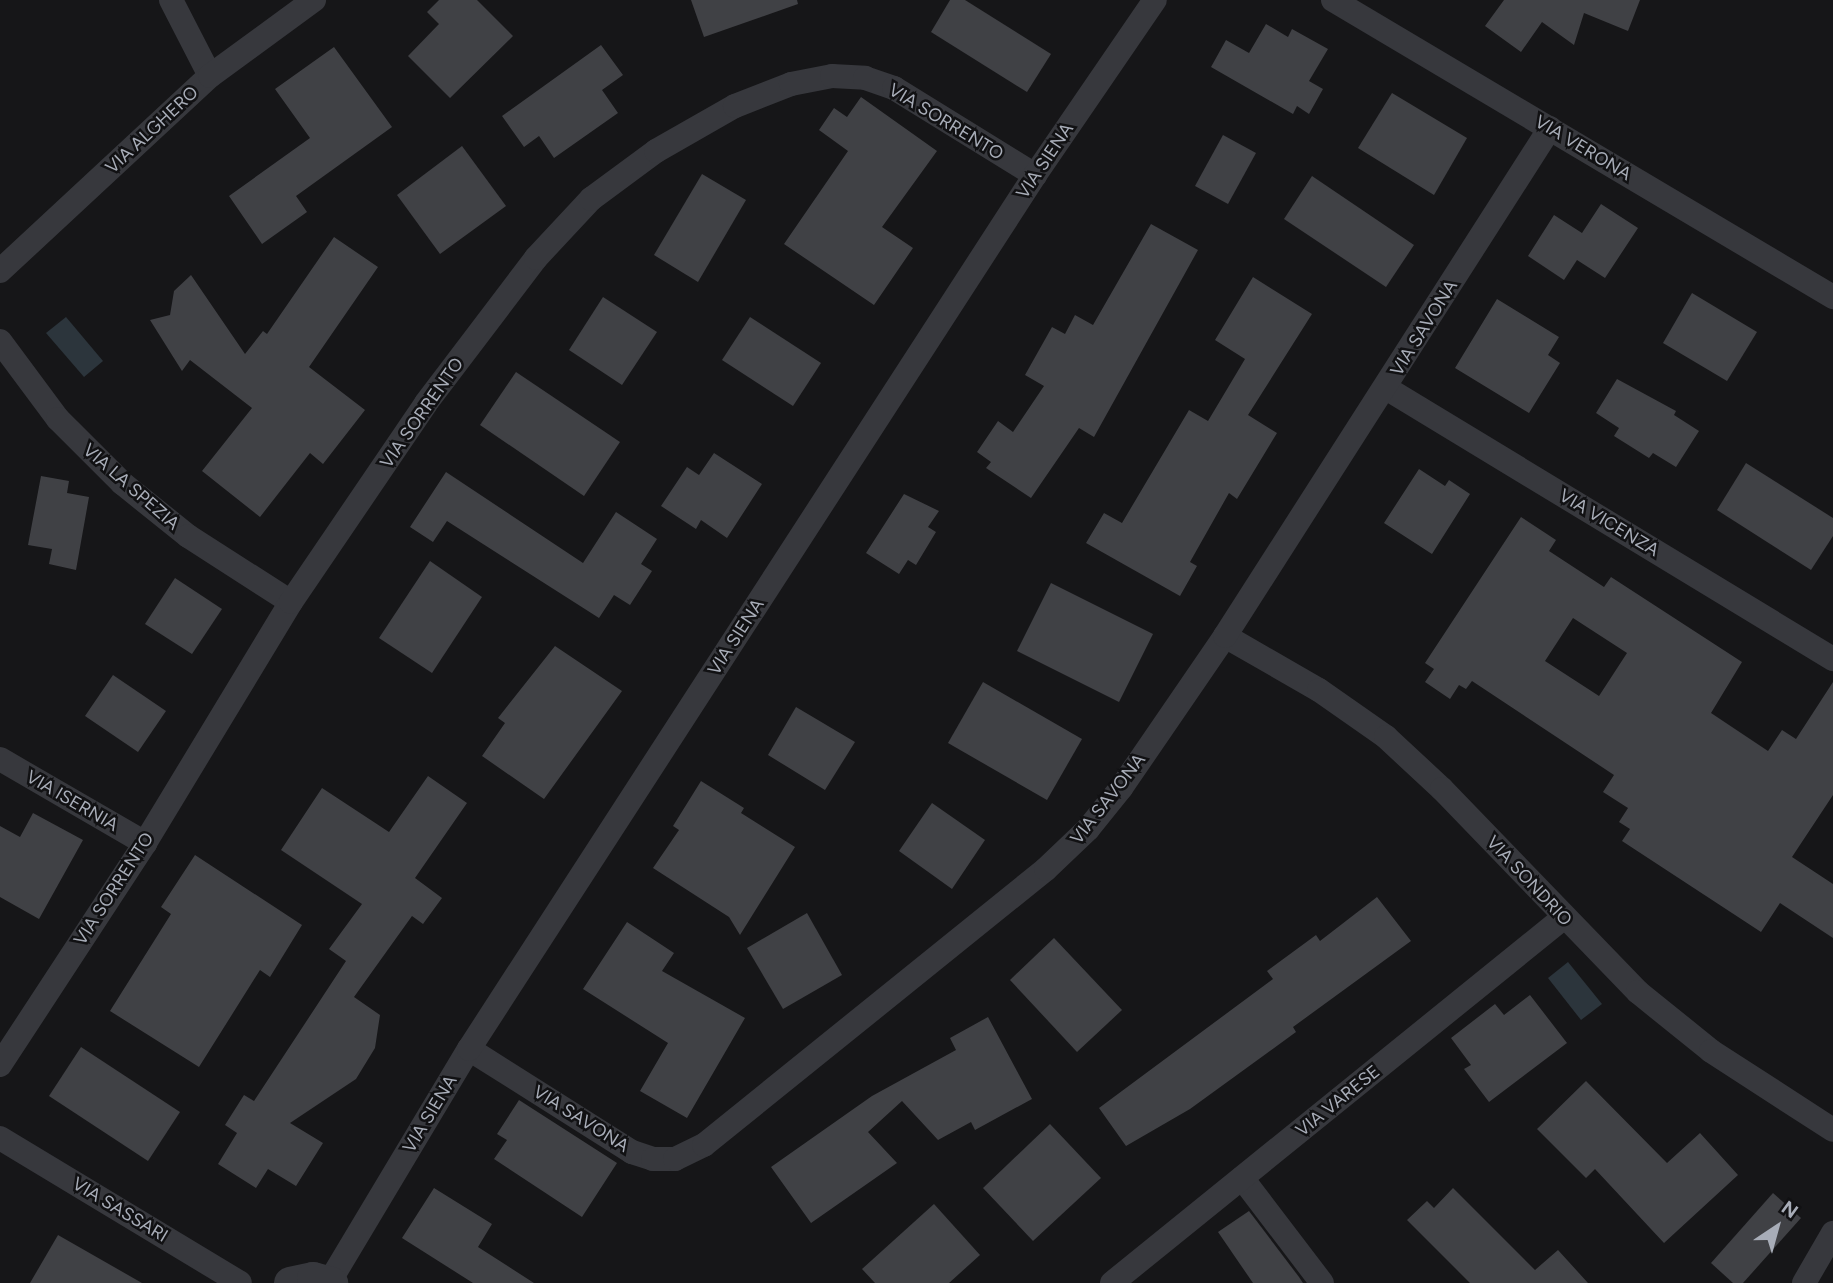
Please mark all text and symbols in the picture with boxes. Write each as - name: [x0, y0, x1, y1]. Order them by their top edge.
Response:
- street label: VIA SORRENTO: [885, 79, 1007, 165]
- street label: VIA ALGHERO: [101, 82, 203, 178]
- street label: VIA VERONA: [1531, 111, 1635, 185]
- street label: VIA SIENA: [1012, 119, 1078, 203]
- street label: VIA SAVONA: [1386, 276, 1462, 380]
- street label: VIA SORRENTO: [376, 354, 468, 472]
- street label: VIA LA SPEZIA: [78, 439, 184, 535]
- street label: VIA VICENZA: [1555, 485, 1663, 561]
- street label: VIA SIENA: [703, 595, 769, 679]
- street label: VIA SAVONA: [1066, 749, 1150, 849]
- street label: VIA ISERNIA: [22, 766, 122, 836]
- street label: VIA SORRENTO: [70, 829, 158, 949]
- street label: VIA SONDRIO: [1482, 831, 1576, 931]
- street label: VIA VARESE: [1292, 1061, 1384, 1141]
- street label: VIA SIENA: [398, 1071, 462, 1157]
- street label: VIA SAVONA: [529, 1081, 633, 1157]
- street label: VIA SASSARI: [68, 1173, 172, 1247]
- north arrow: [1742, 1192, 1812, 1262]
- text: N: [1777, 1196, 1802, 1223]

